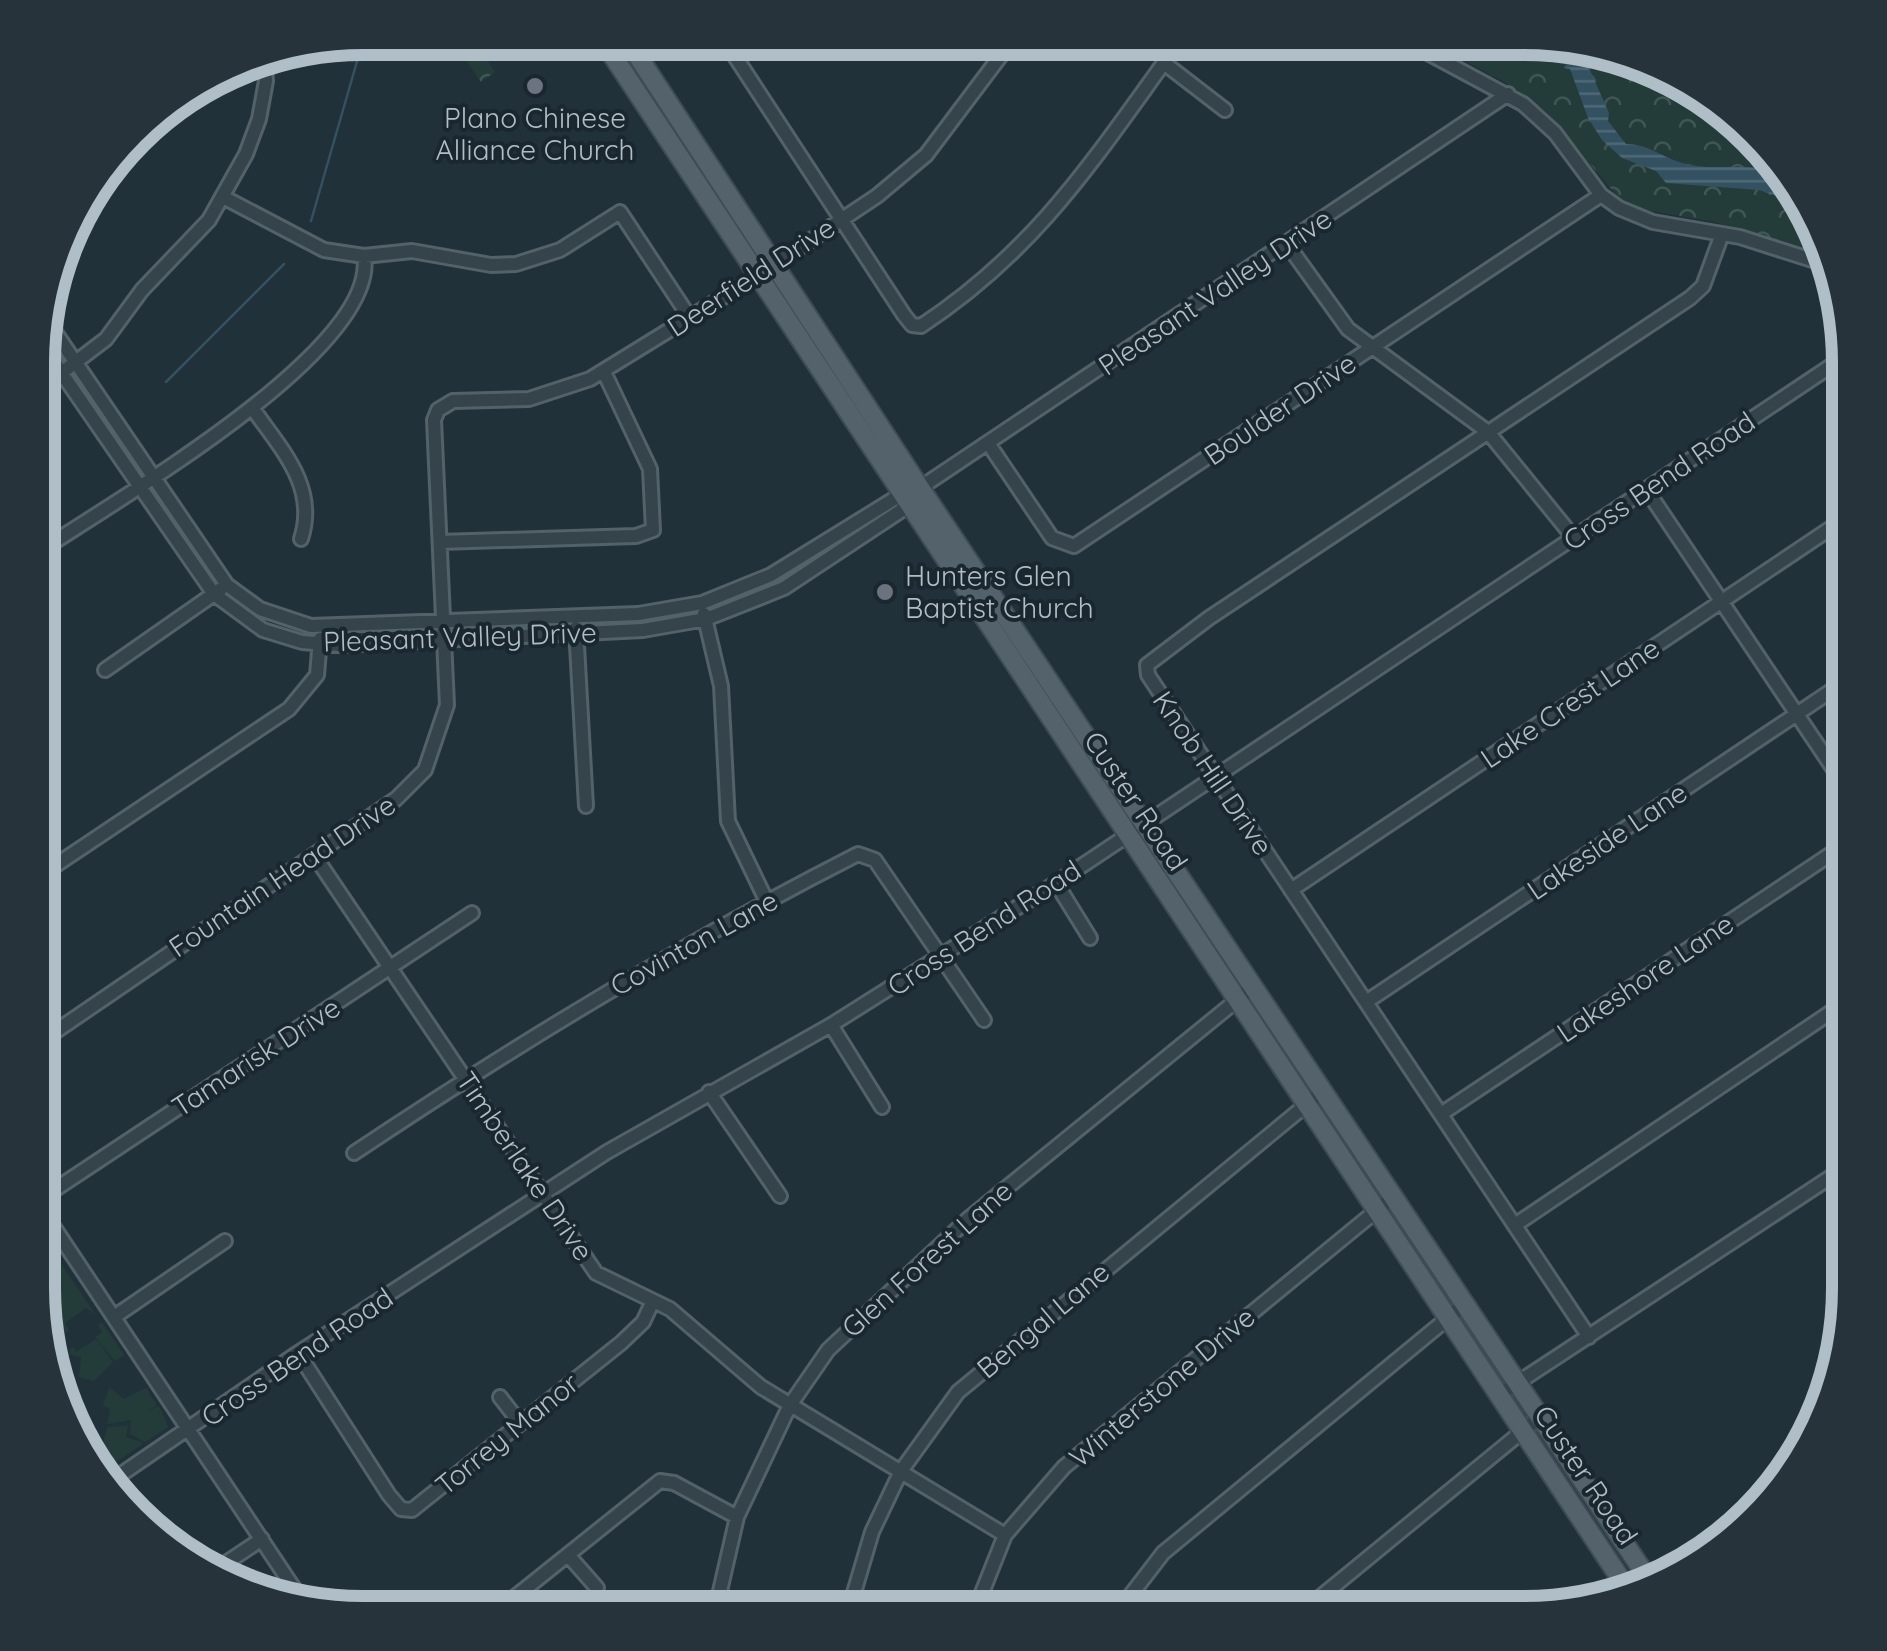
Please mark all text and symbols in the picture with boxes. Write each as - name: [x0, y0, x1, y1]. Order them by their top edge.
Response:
- marker: Plano Chinese Alliance Church: [524, 75, 546, 97]
- place label: Plano Chinese Alliance Church: [436, 100, 634, 167]
- street label: Pleasant Valley Drive: [1091, 201, 1338, 383]
- street label: Deerfield Drive: [660, 209, 841, 344]
- street label: Boulder Drive: [1197, 345, 1362, 472]
- street label: Cross Bend Road: [1556, 404, 1761, 558]
- place label: Hunters Glen Baptist Church: [905, 558, 1094, 625]
- marker: Hunters Glen Baptist Church: [874, 581, 896, 603]
- street label: Pleasant Valley Drive: [323, 614, 597, 659]
- street label: Lake Crest Lane: [1474, 630, 1666, 775]
- street label: Knob Hill Drive: [1146, 684, 1281, 861]
- street label: Custer Road: [1077, 724, 1196, 877]
- street label: Lakeside Lane: [1520, 774, 1693, 907]
- street label: Fountain Head Drive: [162, 787, 402, 964]
- street label: Cross Bend Road: [880, 852, 1087, 1003]
- street label: Covinton Lane: [604, 882, 784, 1003]
- street label: Lakeshore Lane: [1550, 906, 1740, 1050]
- street label: Tamarisk Drive: [165, 989, 346, 1124]
- street label: Timberlake Drive: [449, 1064, 602, 1267]
- street label: Glen Forest Lane: [834, 1173, 1019, 1344]
- street label: Bengal Lane: [969, 1254, 1116, 1385]
- street label: Cross Bend Road: [194, 1280, 399, 1434]
- street label: Winterstone Drive: [1062, 1299, 1262, 1474]
- street label: Torrey Manor: [428, 1365, 586, 1502]
- street label: Custer Road: [1527, 1398, 1646, 1551]

